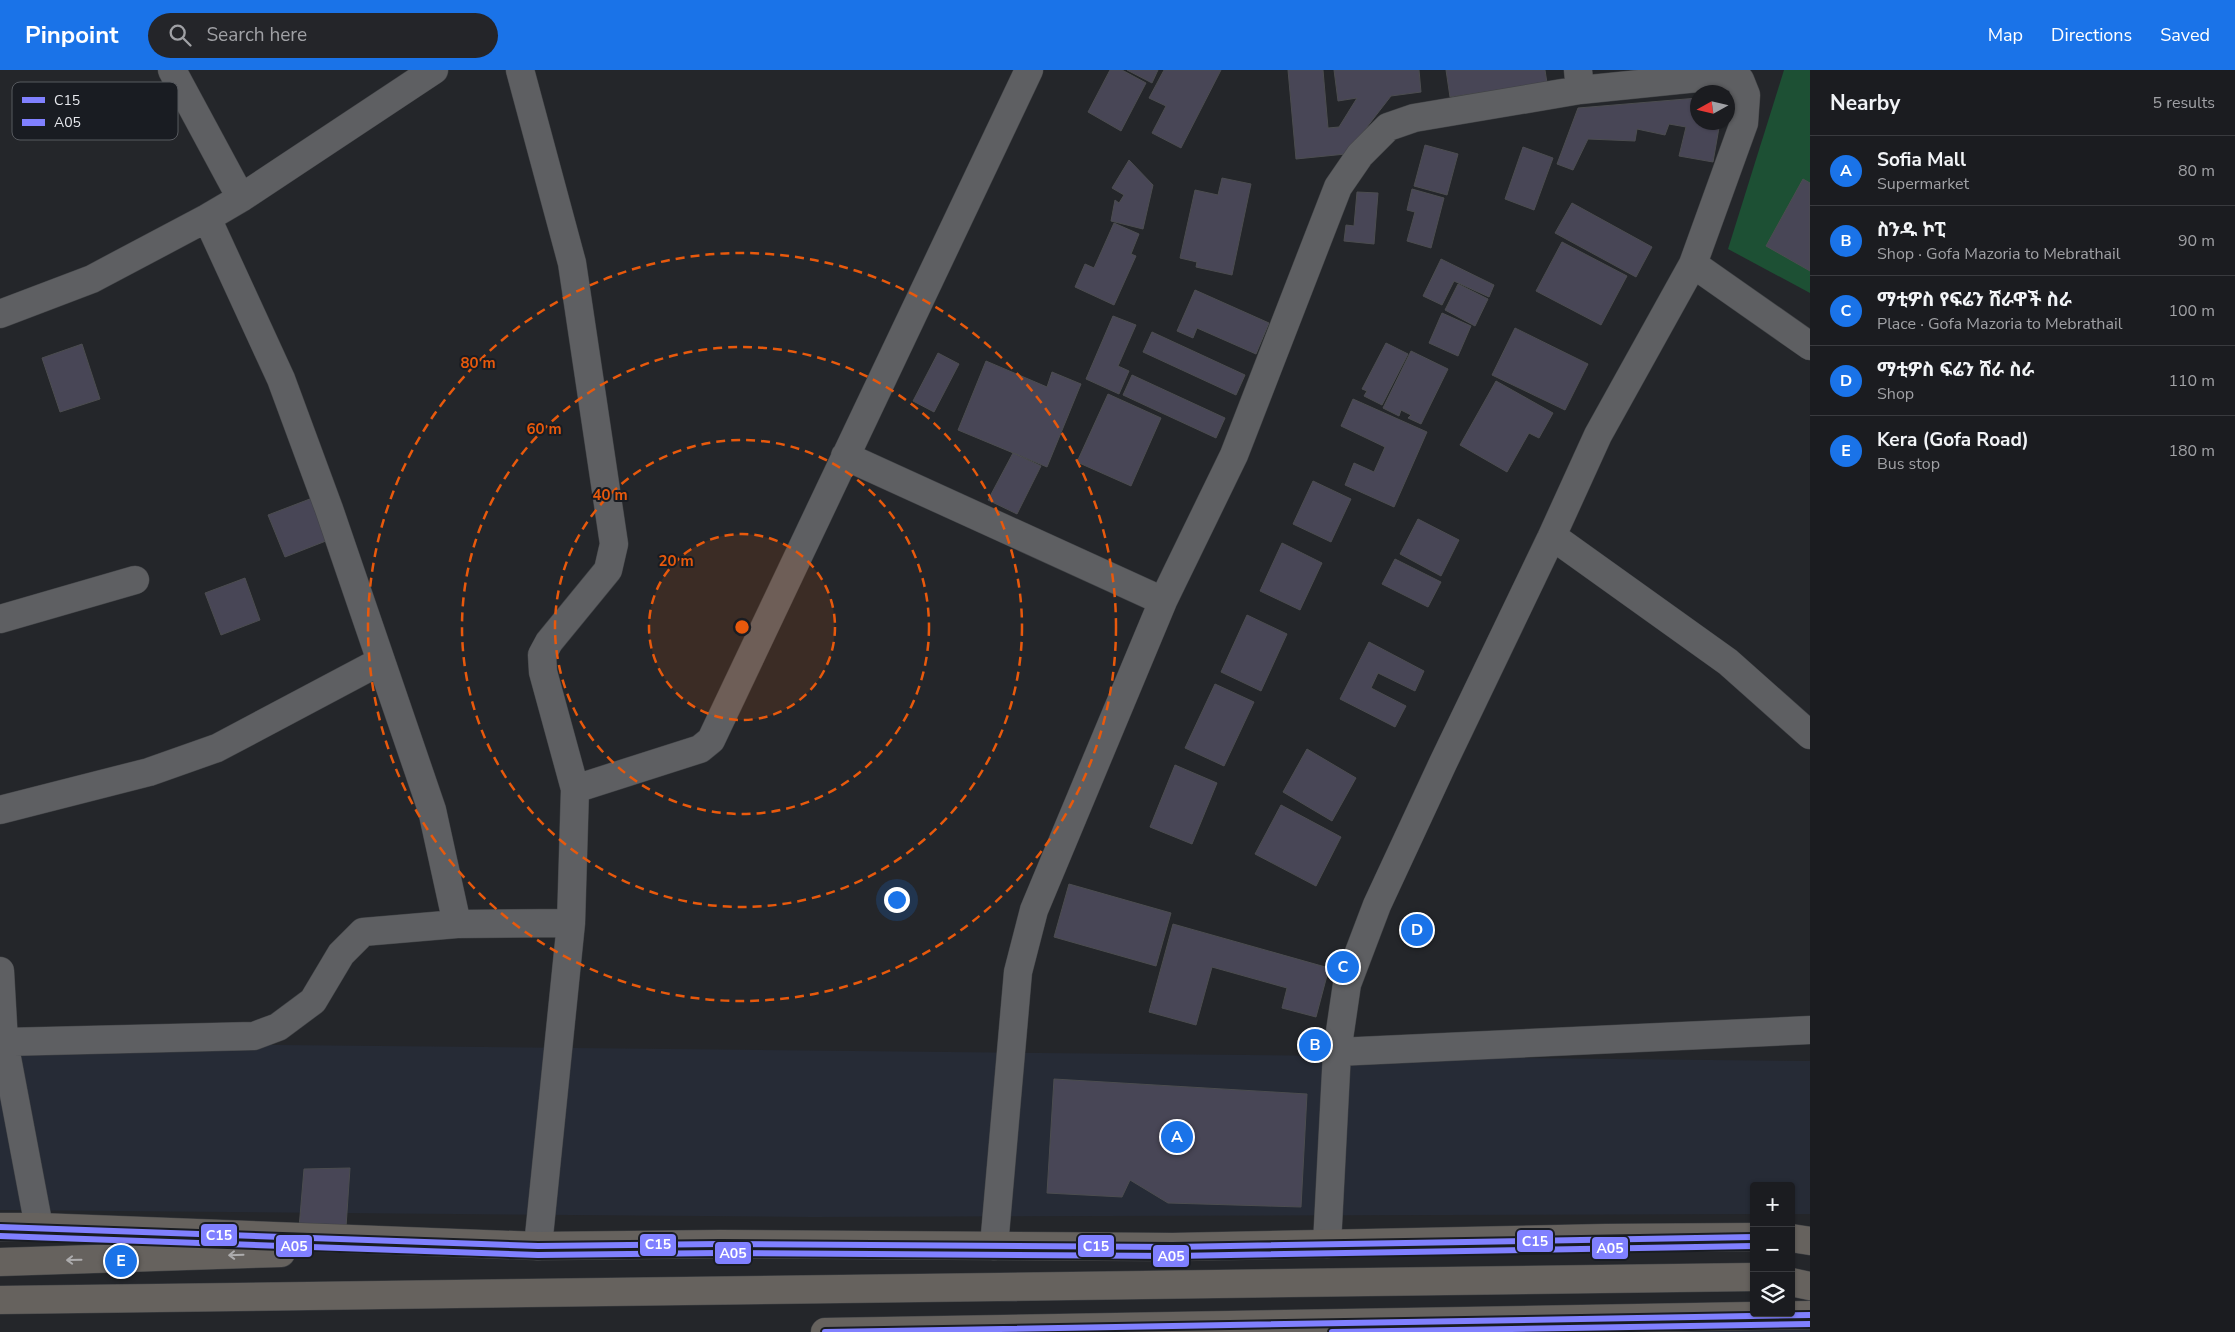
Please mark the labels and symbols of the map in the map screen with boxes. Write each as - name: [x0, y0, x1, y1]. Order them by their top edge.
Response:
- legend: [12, 82, 178, 140]
- north arrow: [1690, 85, 1735, 130]
- text: C15: [54, 91, 80, 110]
- text: A05: [54, 113, 81, 132]
- text: 80 m: [460, 353, 496, 373]
- text: 60 m: [526, 419, 562, 439]
- text: 40 m: [592, 485, 628, 505]
- text: 20 m: [658, 551, 694, 571]
- centre of rings: [733, 618, 751, 636]
- your location: [884, 887, 910, 913]
- pin: D: [1401, 911, 1433, 949]
- pin: C: [1327, 948, 1359, 986]
- pin: B: [1299, 1026, 1331, 1064]
- pin: A: [1161, 1118, 1193, 1156]
- line badge: C15: [200, 1223, 238, 1247]
- text: C15: [206, 1226, 232, 1245]
- line badge: C15: [1516, 1229, 1554, 1253]
- text: C15: [1522, 1232, 1548, 1251]
- line badge: C15: [639, 1233, 677, 1257]
- line badge: A05: [275, 1234, 313, 1258]
- line badge: C15: [1077, 1234, 1115, 1258]
- text: C15: [645, 1235, 671, 1254]
- line badge: A05: [1591, 1236, 1629, 1260]
- text: A05: [280, 1237, 308, 1256]
- text: C15: [1083, 1237, 1109, 1256]
- text: A05: [1596, 1239, 1624, 1258]
- line badge: A05: [714, 1241, 752, 1265]
- pin: E: [105, 1242, 137, 1280]
- text: A05: [719, 1244, 747, 1263]
- line badge: A05: [1152, 1244, 1190, 1268]
- text: A05: [1157, 1247, 1185, 1266]
- one-way arrow: [228, 1250, 244, 1259]
- one-way arrow: [66, 1256, 82, 1265]

